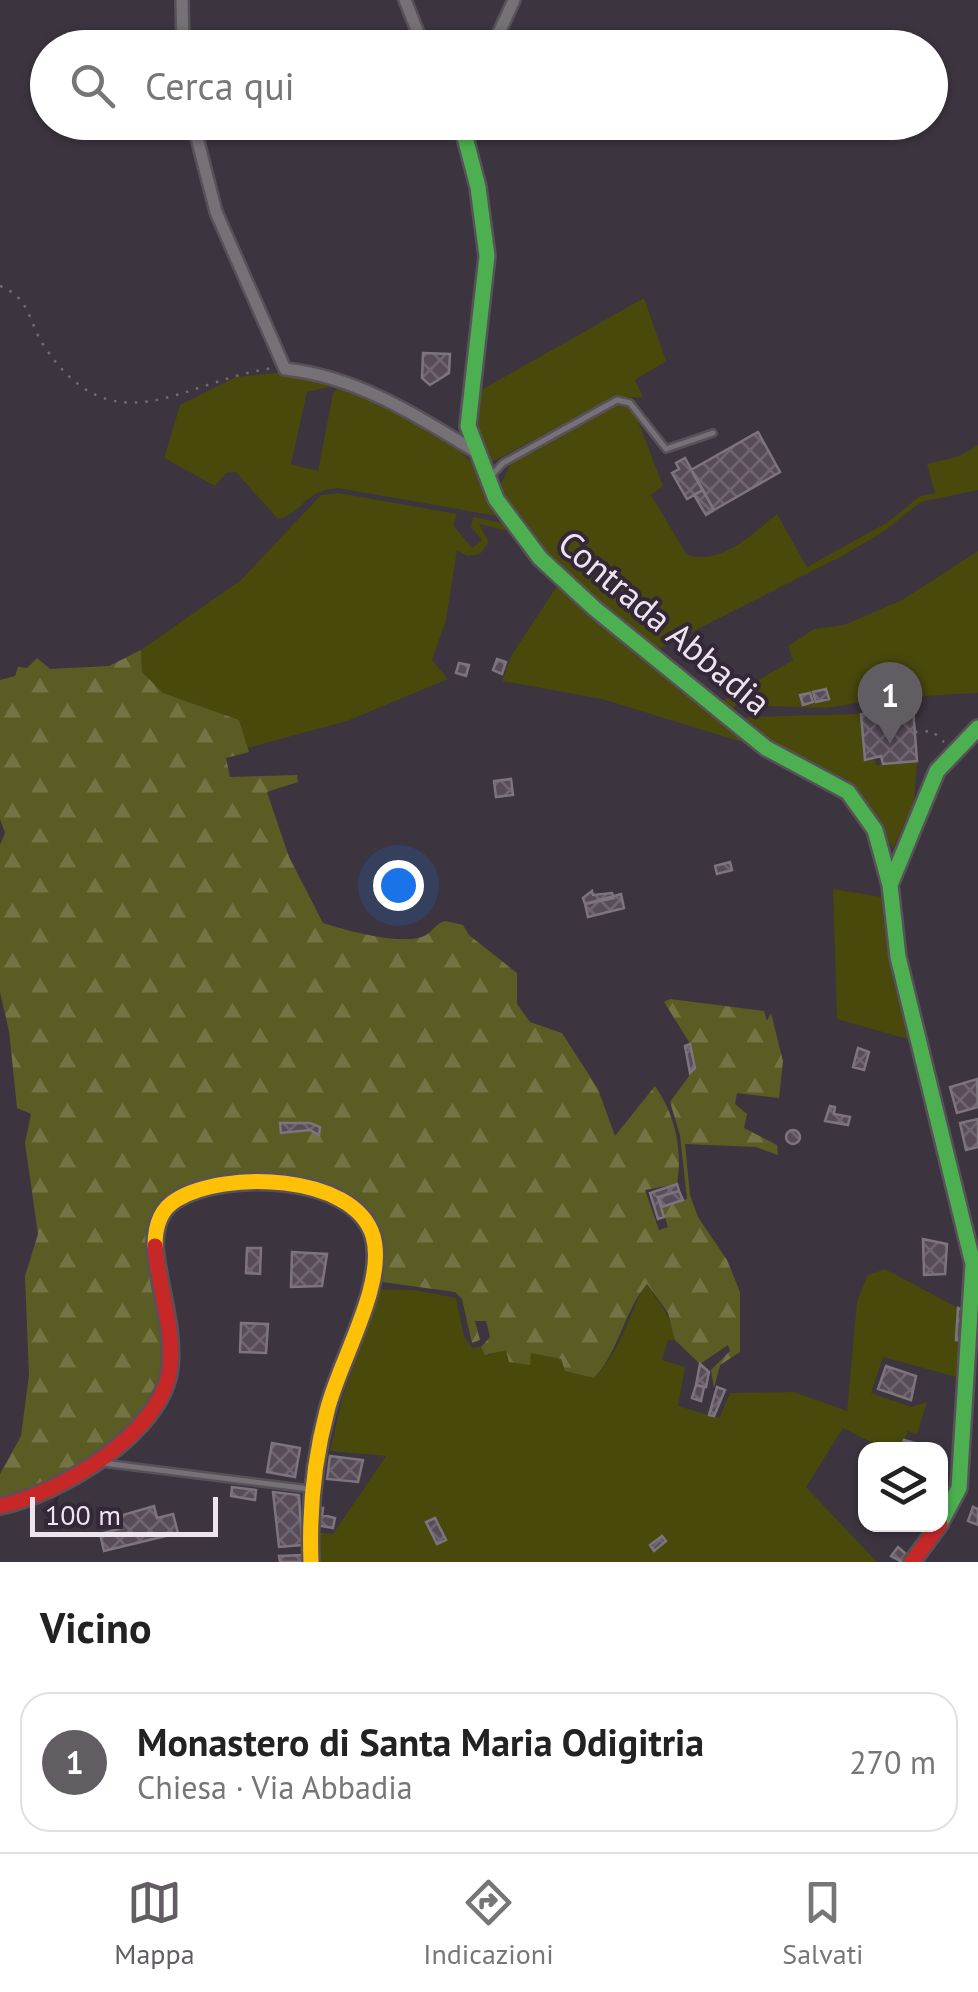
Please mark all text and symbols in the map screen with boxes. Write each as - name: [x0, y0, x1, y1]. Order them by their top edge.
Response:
- search box: [30, 30, 948, 140]
- icon: search: [65, 58, 120, 113]
- text: Cerca qui: [145, 61, 295, 110]
- street label: Contrada Abbadia: [549, 520, 780, 725]
- pin: 1: [858, 662, 922, 744]
- your location: [373, 860, 424, 911]
- map controls: [858, 1442, 948, 1532]
- button: layers: [858, 1442, 948, 1532]
- scale bar: [30, 1492, 218, 1536]
- text: 100 m: [45, 1496, 121, 1533]
- text: Vicino: [40, 1600, 152, 1655]
- text: Monastero di Santa Maria Odigitria: [137, 1717, 704, 1766]
- text: 1: [65, 1741, 84, 1783]
- text: 270 m: [849, 1741, 936, 1783]
- text: Chiesa · Via Abbadia: [137, 1766, 413, 1808]
- tab: Mappa: [114, 1875, 195, 1972]
- tab: Indicazioni: [423, 1875, 554, 1972]
- tab: Salvati: [782, 1875, 864, 1972]

